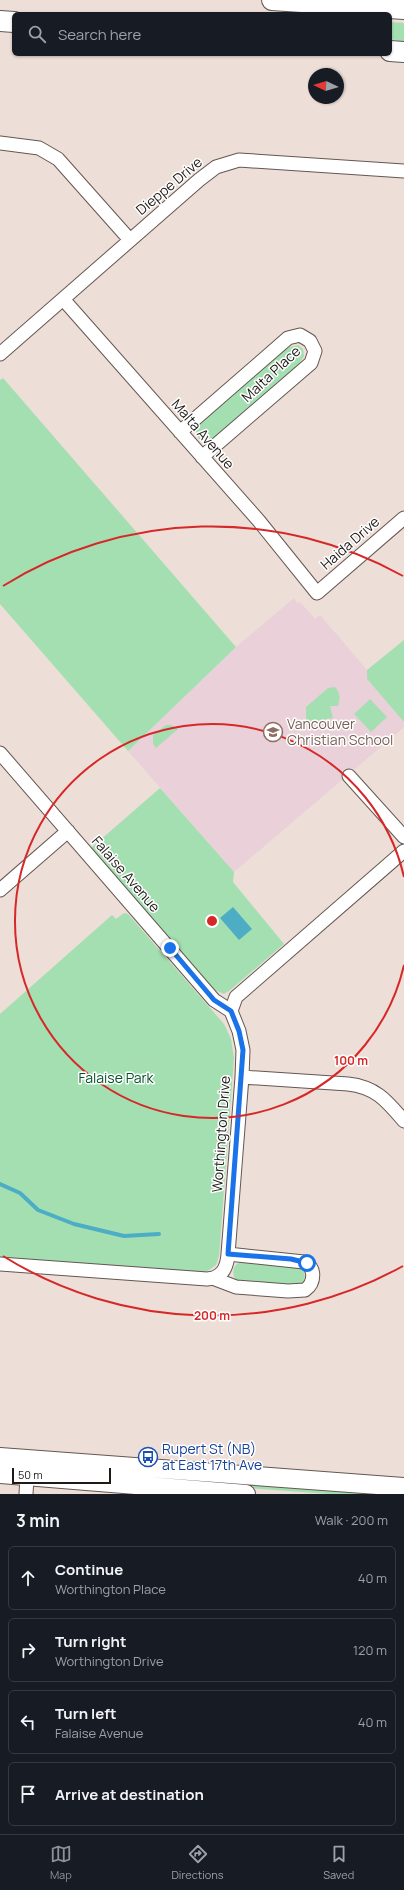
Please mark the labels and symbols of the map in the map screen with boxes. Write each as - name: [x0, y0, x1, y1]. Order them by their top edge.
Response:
- north arrow: [308, 68, 344, 104]
- street label: Dieppe Drive: [132, 152, 206, 219]
- street label: Malta Place: [237, 341, 304, 406]
- street label: Malta Avenue: [168, 395, 239, 473]
- street label: Haida Drive: [316, 512, 383, 573]
- place label: Vancouver Christian School: [287, 714, 393, 749]
- school or university icon: Vancouver Christian School: [262, 721, 284, 743]
- street label: Falaise Avenue: [88, 832, 165, 916]
- centre of rings: [205, 914, 219, 928]
- route end: [161, 939, 179, 957]
- text: 100 m: [334, 1052, 368, 1069]
- park label: Falaise Park: [78, 1068, 155, 1087]
- street label: Worthington Drive: [207, 1075, 234, 1193]
- route start: [298, 1254, 316, 1272]
- text: 200 m: [194, 1307, 230, 1324]
- place label: Rupert St (NB) at East 17th Ave: [162, 1439, 262, 1474]
- bus stop icon: Rupert St (NB) at East 17th Ave: [137, 1446, 159, 1468]
- scale bar: [12, 1466, 111, 1485]

